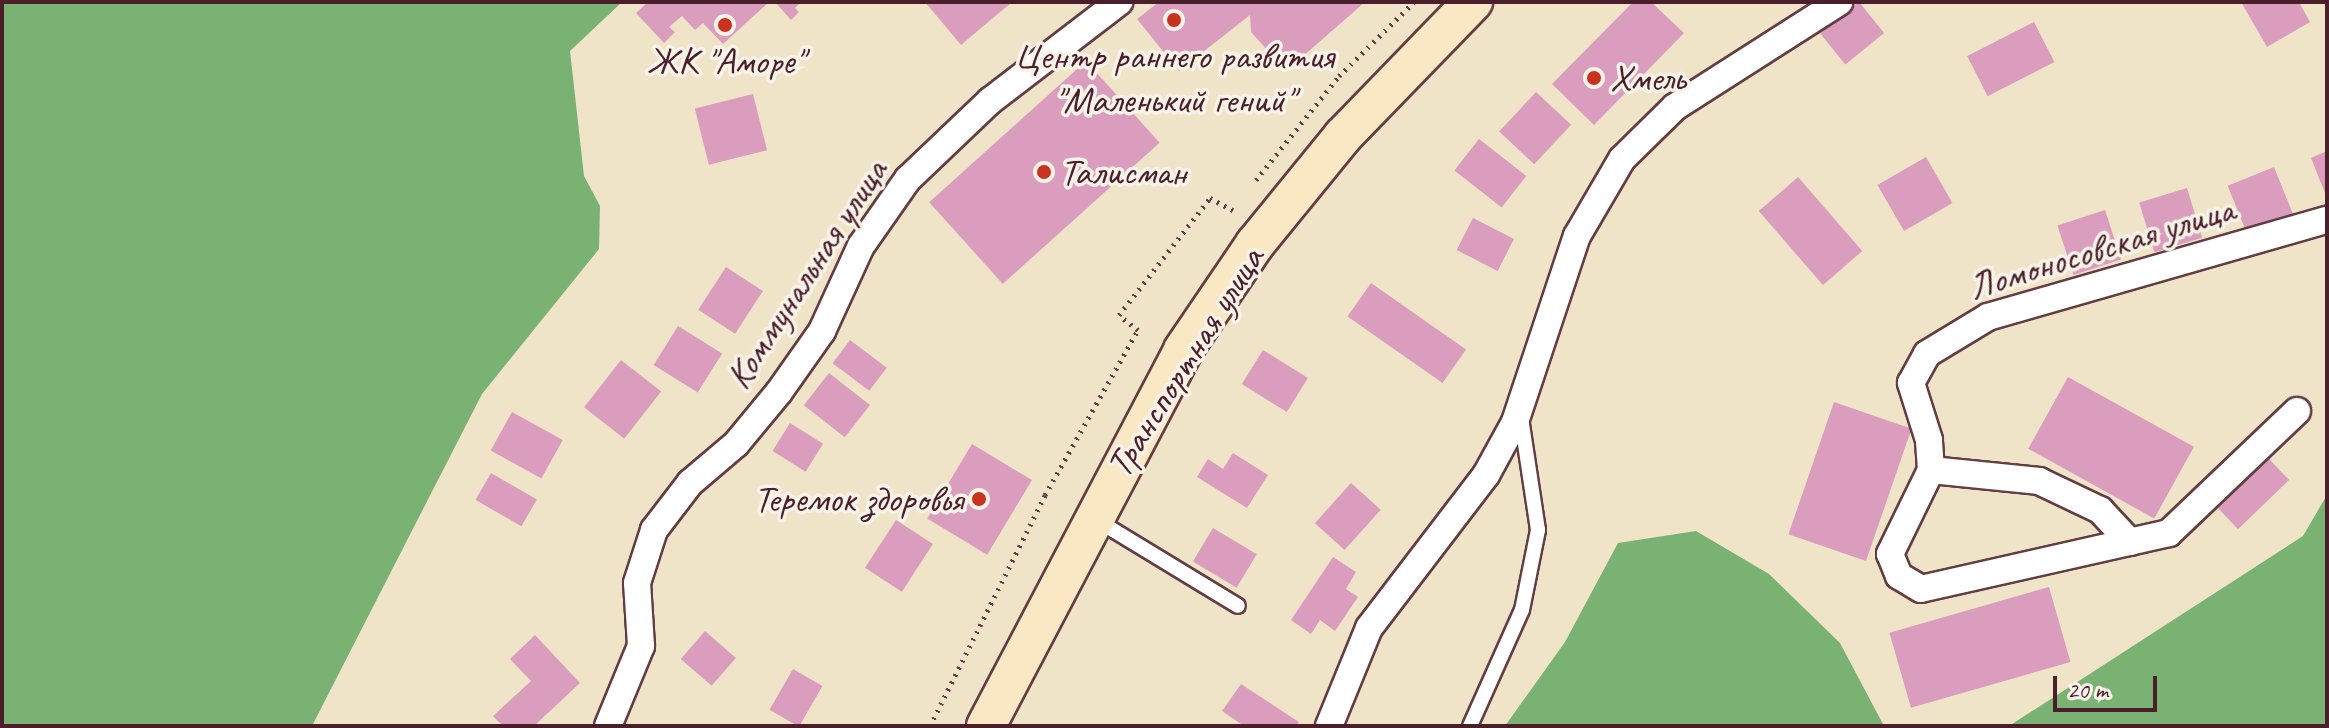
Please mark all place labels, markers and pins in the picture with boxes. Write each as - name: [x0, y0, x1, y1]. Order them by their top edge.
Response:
- marker: Центр раннего развития "Маленький гений": [1165, 11, 1183, 29]
- marker: ЖК "Аморе": [716, 16, 734, 34]
- place label: Центр раннего развития "Маленький гений": [1012, 33, 1336, 122]
- place label: ЖК "Аморе": [647, 38, 803, 84]
- place label: Хмель: [1610, 55, 1685, 101]
- marker: Хмель: [1585, 69, 1603, 87]
- place label: Талисман: [1060, 149, 1186, 195]
- marker: Талисман: [1035, 163, 1053, 181]
- place label: Теремок здоровья: [754, 476, 963, 522]
- marker: Теремок здоровья: [970, 490, 988, 508]

